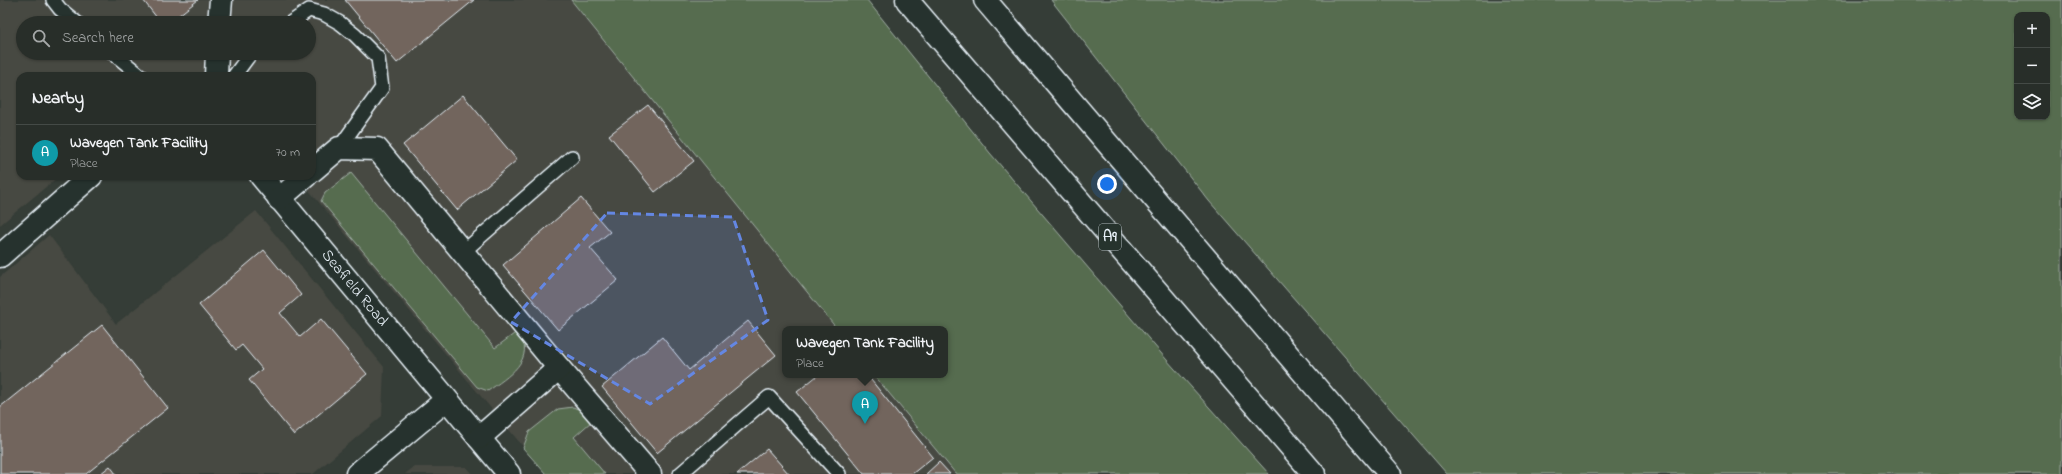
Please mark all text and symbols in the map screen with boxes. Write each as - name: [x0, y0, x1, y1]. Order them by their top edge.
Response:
- map controls: [2014, 12, 2050, 120]
- button: +: [2014, 12, 2050, 48]
- search box: [16, 16, 316, 60]
- icon: search: [30, 27, 52, 49]
- text: Search here: [62, 27, 134, 49]
- button: −: [2014, 48, 2050, 84]
- button: layers: [2014, 84, 2050, 120]
- text: Nearby: [32, 86, 84, 111]
- text: Wavegen Tank Facility: [70, 132, 208, 154]
- text: A: [41, 143, 49, 162]
- text: 70 m: [276, 143, 300, 162]
- text: Place: [70, 154, 98, 173]
- your location: [1097, 174, 1117, 194]
- road number: A9: [1099, 224, 1121, 250]
- street label: Seafield Road: [315, 244, 394, 332]
- popup: [782, 326, 948, 378]
- text: Wavegen Tank Facility: [796, 332, 934, 354]
- text: Place: [796, 354, 824, 373]
- pin: A: [852, 391, 878, 424]

